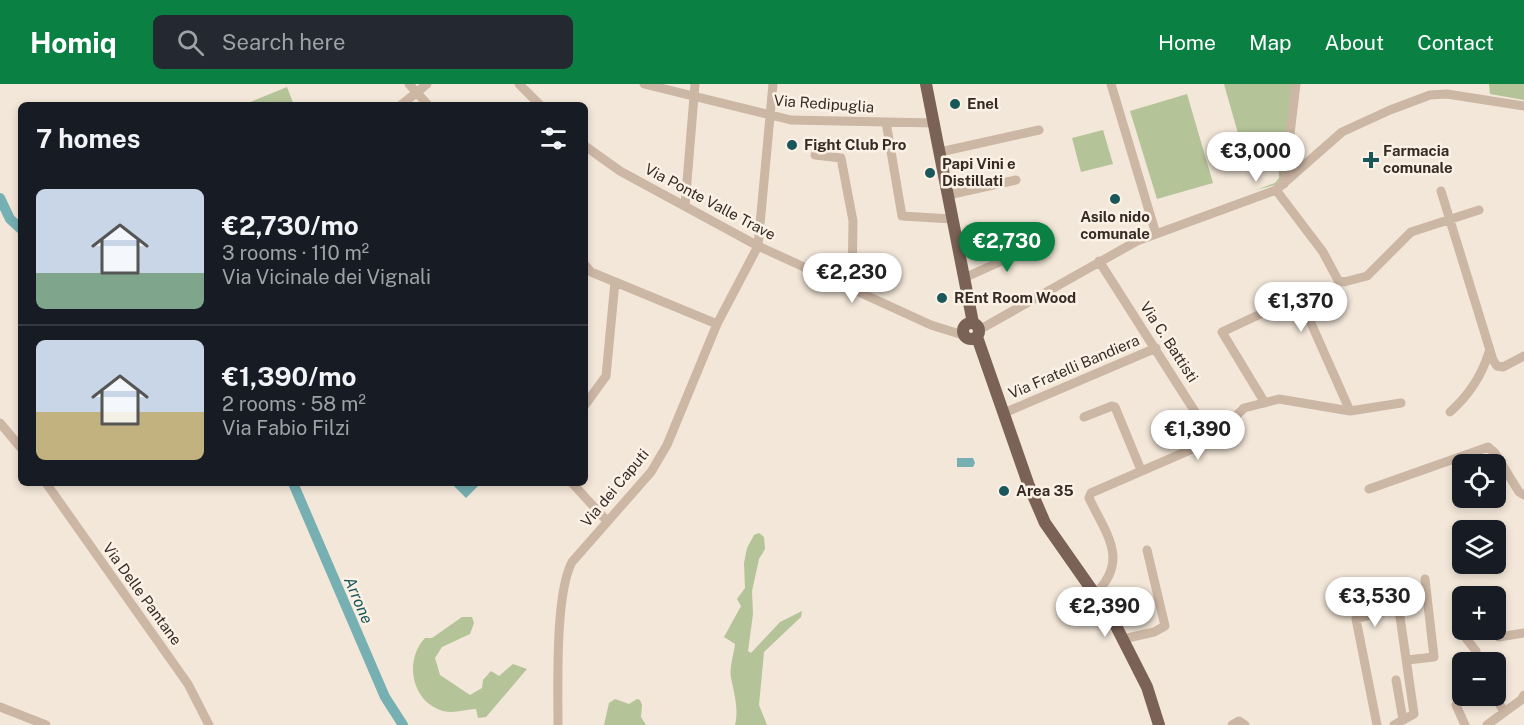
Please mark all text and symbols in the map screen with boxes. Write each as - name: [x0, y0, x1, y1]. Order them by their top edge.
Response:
- search box: [153, 15, 573, 69]
- text: Homiq: [30, 26, 117, 59]
- icon: search: [174, 26, 207, 59]
- text: Search here: [222, 29, 345, 55]
- text: Home: [1158, 30, 1216, 55]
- text: Map: [1249, 30, 1292, 55]
- text: About: [1325, 30, 1384, 55]
- text: Contact: [1417, 30, 1494, 55]
- street label: Via Redipuglia: [773, 92, 875, 115]
- place label: Enel: [967, 95, 999, 112]
- marker: Enel: [948, 97, 962, 111]
- icon: filters: [537, 122, 570, 155]
- text: 7 homes: [36, 123, 140, 154]
- pin: €3,000: [1207, 132, 1305, 183]
- place label: Fight Club Pro: [804, 136, 907, 153]
- marker: Fight Club Pro: [785, 138, 799, 152]
- text: €3,000: [1221, 139, 1291, 163]
- place label: Farmacia comunale: [1383, 142, 1453, 176]
- marker: Farmacia comunale: [1364, 153, 1378, 167]
- place label: Papi Vini e Distillati: [942, 155, 1016, 189]
- street label: Via Ponte Valle Trave: [642, 160, 778, 243]
- marker: Papi Vini e Distillati: [923, 166, 937, 180]
- marker: Asilo nido comunale: [1108, 192, 1122, 206]
- place label: Asilo nido comunale: [1080, 208, 1150, 242]
- text: €2,730/mo: [222, 210, 359, 241]
- icon: home: [84, 213, 156, 285]
- pin: €2,730: [958, 222, 1056, 273]
- text: €2,730: [973, 229, 1041, 253]
- text: 3 rooms · 110 m²: [222, 241, 369, 265]
- pin: €2,230: [803, 253, 901, 304]
- text: €2,230: [817, 260, 887, 284]
- text: Via Vicinale dei Vignali: [222, 265, 431, 289]
- pin: €1,370: [1252, 282, 1350, 333]
- place label: REnt Room Wood: [954, 289, 1076, 306]
- text: €1,370: [1268, 289, 1334, 313]
- marker: REnt Room Wood: [935, 291, 949, 305]
- street label: Via C. Battisti: [1137, 298, 1202, 385]
- street label: Via Fratelli Bandiera: [1006, 331, 1142, 402]
- text: €1,390/mo: [222, 361, 356, 392]
- icon: home: [84, 364, 156, 436]
- text: 2 rooms · 58 m²: [222, 392, 366, 416]
- pin: €1,390: [1149, 410, 1247, 461]
- text: Via Fabio Filzi: [222, 416, 350, 440]
- text: €1,390: [1165, 417, 1231, 441]
- street label: Via dei Caputi: [577, 445, 652, 530]
- map controls: [1452, 454, 1506, 706]
- button: locate: [1452, 454, 1506, 508]
- place label: Area 35: [1016, 482, 1074, 499]
- marker: Area 35: [997, 484, 1011, 498]
- button: layers: [1452, 520, 1506, 574]
- street label: Via Delle Pantane: [100, 539, 185, 648]
- water label: Arrone: [340, 574, 377, 627]
- pin: €3,530: [1326, 577, 1424, 628]
- text: €3,530: [1339, 584, 1411, 608]
- button: +: [1452, 586, 1506, 640]
- pin: €2,390: [1056, 587, 1154, 638]
- text: €2,390: [1070, 594, 1140, 618]
- button: −: [1452, 652, 1506, 706]

